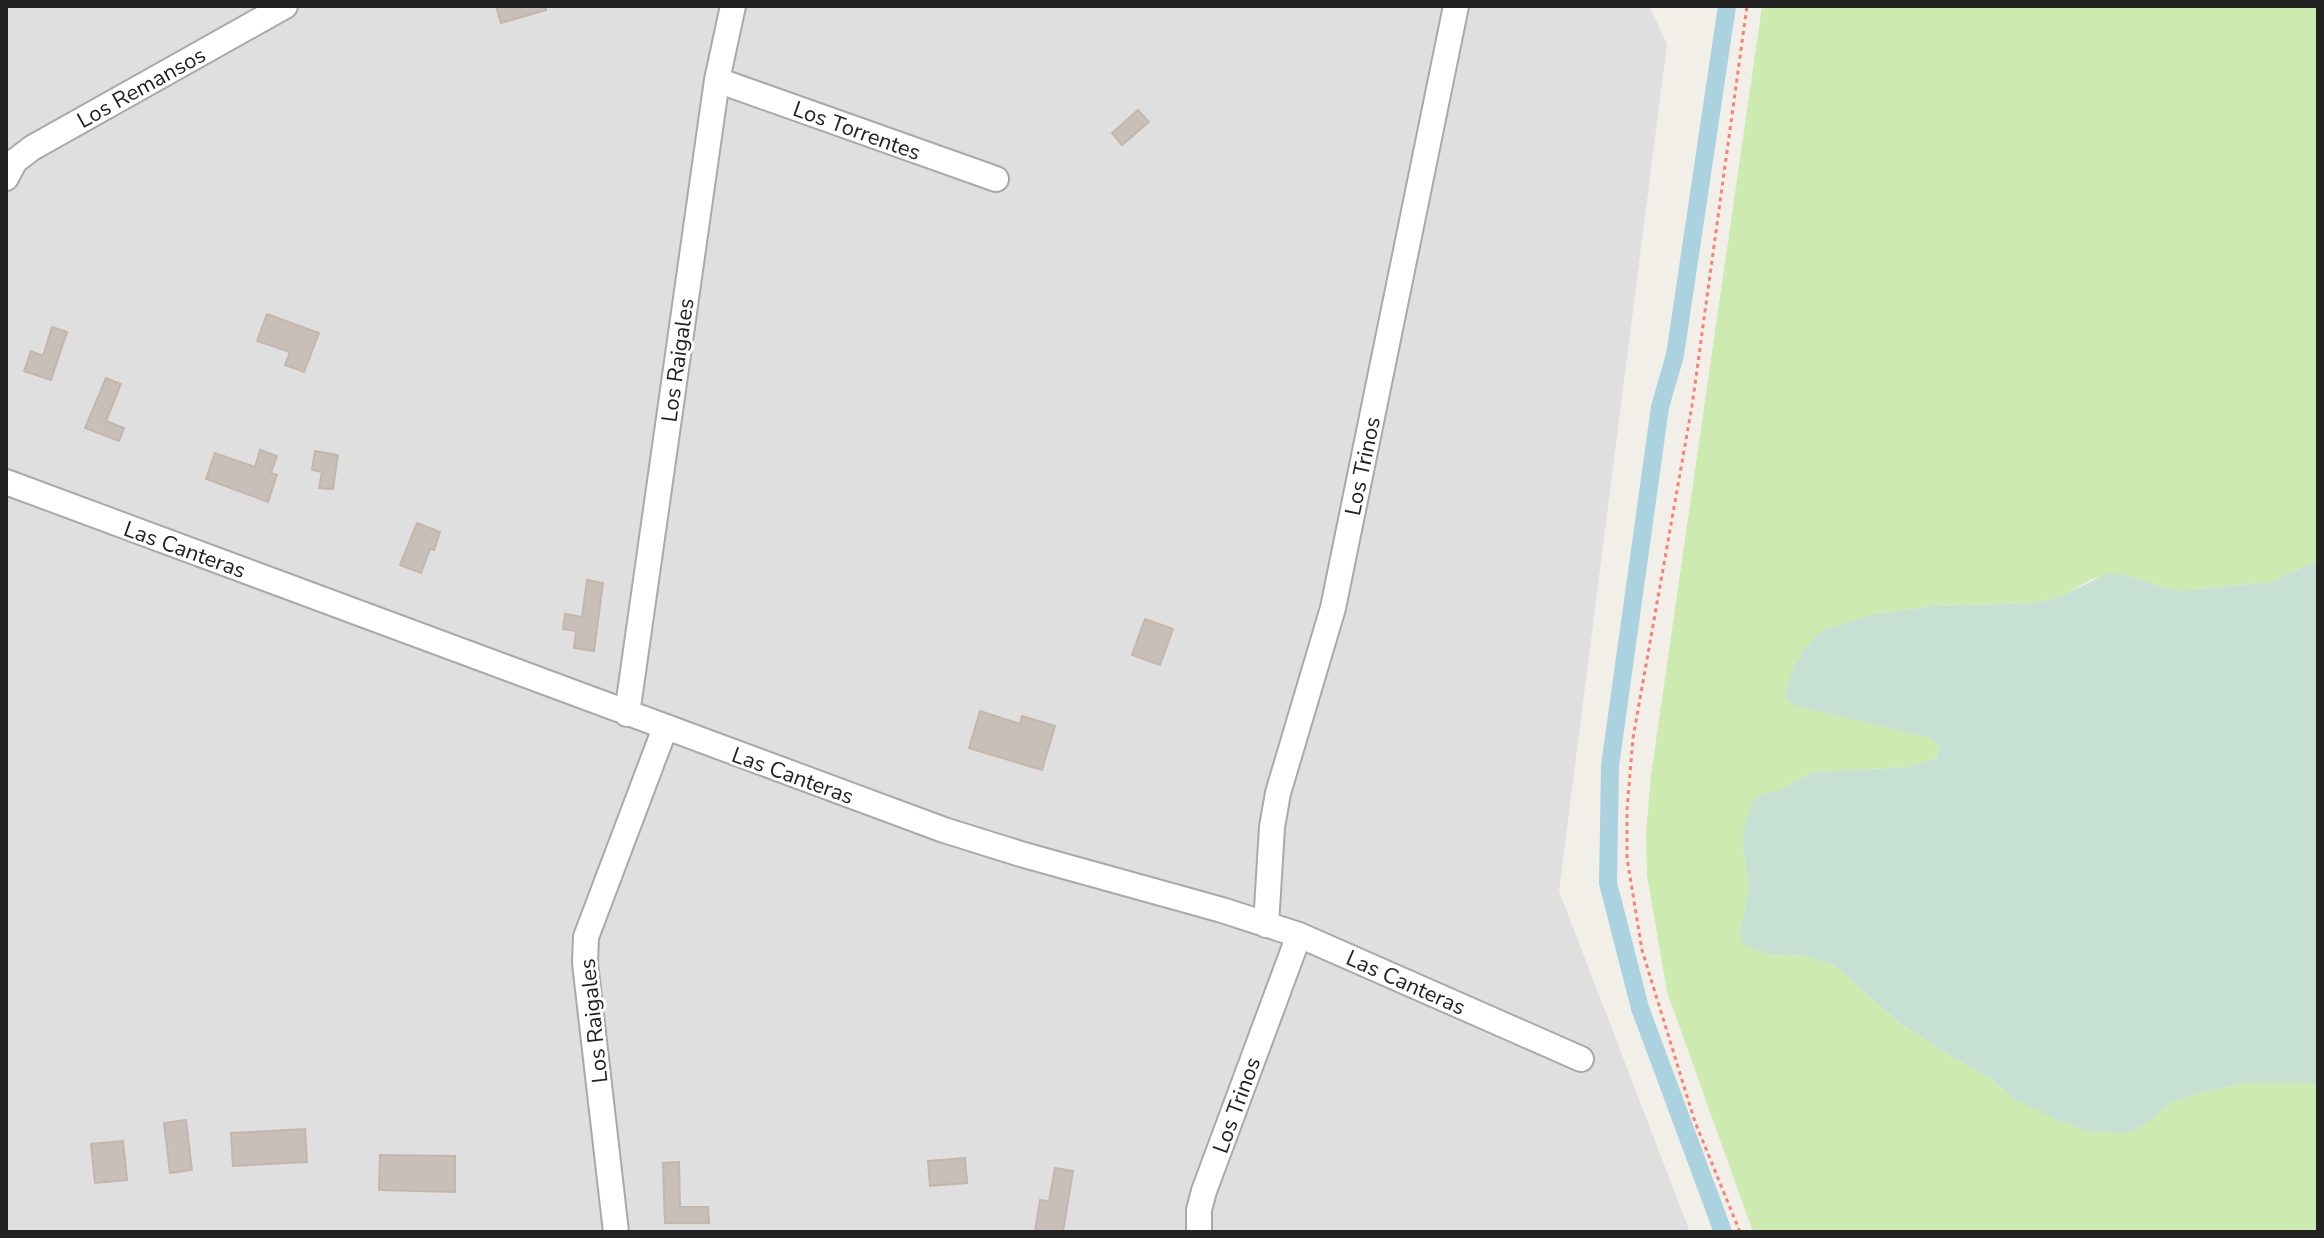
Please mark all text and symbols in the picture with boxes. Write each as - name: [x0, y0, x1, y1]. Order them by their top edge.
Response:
- street label: Los Remansos: [72, 40, 211, 136]
- street label: Los Torrentes: [789, 94, 925, 168]
- street label: Los Raigales: [654, 296, 702, 424]
- street label: Los Trinos: [1338, 414, 1388, 518]
- street label: Las Canteras: [120, 514, 250, 586]
- street label: Las Canteras: [728, 740, 858, 812]
- street label: Las Canteras: [1341, 943, 1470, 1023]
- street label: Los Raigales: [573, 957, 615, 1085]
- street label: Los Trinos: [1206, 1053, 1268, 1158]

